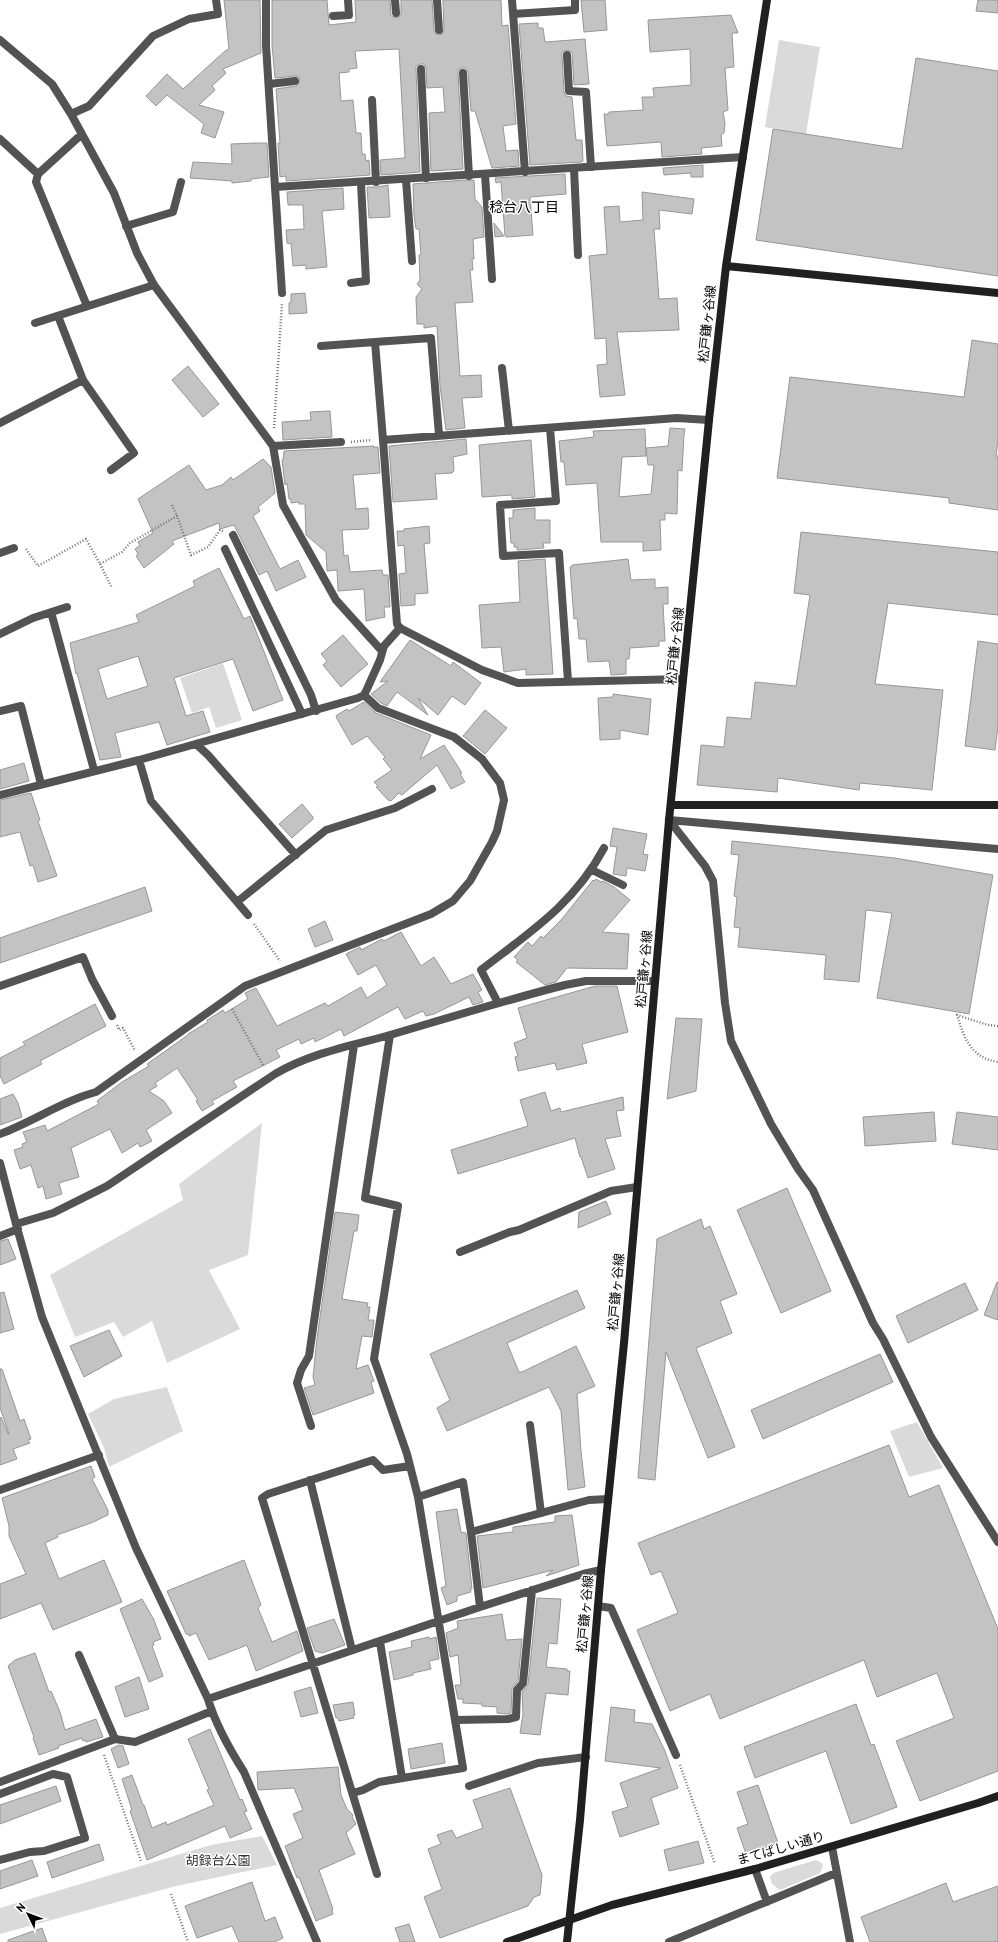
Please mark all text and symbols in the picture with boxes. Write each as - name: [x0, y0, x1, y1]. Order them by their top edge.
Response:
- district label: 稔台八丁目: [489, 198, 559, 216]
- street label: 松戸鎌ヶ谷線: [694, 284, 720, 364]
- street label: 松戸鎌ヶ谷線: [662, 606, 688, 686]
- street label: 松戸鎌ヶ谷線: [632, 929, 656, 1009]
- street label: 松戸鎌ヶ谷線: [604, 1252, 628, 1332]
- street label: 松戸鎌ヶ谷線: [573, 1574, 597, 1654]
- street label: まてばしい通り: [735, 1827, 827, 1869]
- park label: 胡録台公園: [185, 1852, 251, 1869]
- north arrow: [8, 1894, 48, 1934]
- text: N: [13, 1900, 28, 1915]

